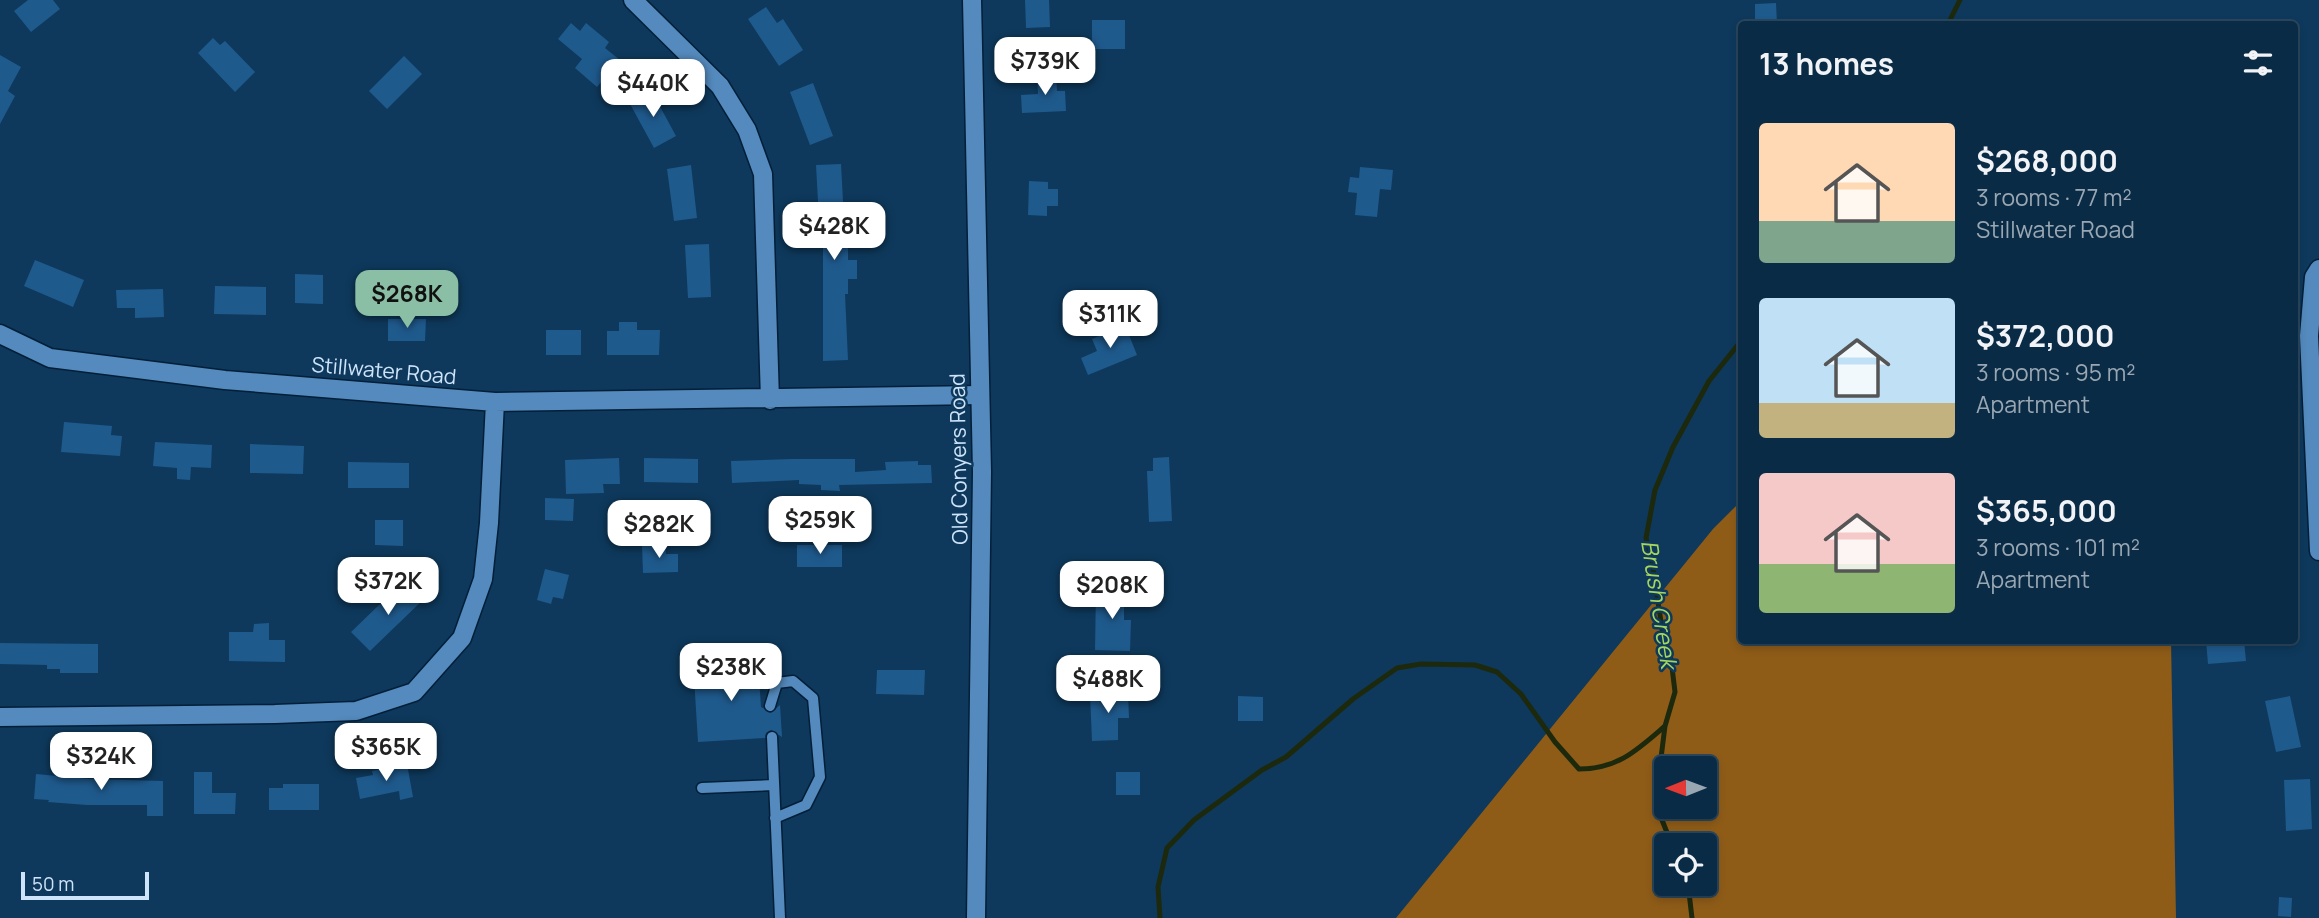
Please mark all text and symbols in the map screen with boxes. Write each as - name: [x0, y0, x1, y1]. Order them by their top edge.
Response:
- pin: $739K: [996, 38, 1094, 97]
- text: 13 homes: [1759, 43, 1894, 84]
- text: $739K: [1010, 44, 1080, 76]
- icon: filters: [2239, 44, 2277, 82]
- pin: $440K: [604, 60, 702, 119]
- text: $440K: [617, 66, 689, 98]
- text: $268,000: [1976, 140, 2118, 181]
- icon: home: [1815, 151, 1899, 235]
- text: 3 rooms · 77 m²: [1976, 181, 2132, 213]
- pin: $428K: [785, 202, 883, 262]
- text: $428K: [798, 209, 870, 241]
- text: Stillwater Road: [1976, 213, 2135, 245]
- pin: $268K: [358, 270, 456, 330]
- text: $268K: [371, 277, 443, 309]
- pin: $311K: [1061, 290, 1159, 350]
- text: $311K: [1079, 297, 1141, 329]
- text: $372,000: [1976, 315, 2114, 356]
- icon: home: [1815, 326, 1899, 410]
- street label: Stillwater Road: [311, 350, 457, 390]
- text: 3 rooms · 95 m²: [1976, 356, 2135, 388]
- street label: Old Conyers Road: [943, 373, 973, 545]
- text: Apartment: [1976, 388, 2090, 420]
- text: $365,000: [1976, 490, 2117, 531]
- pin: $259K: [771, 496, 869, 556]
- pin: $282K: [610, 500, 708, 560]
- icon: home: [1815, 501, 1899, 585]
- text: $259K: [785, 503, 855, 535]
- text: $282K: [624, 507, 694, 539]
- text: 3 rooms · 101 m²: [1976, 531, 2140, 563]
- water label: Brush Creek: [1634, 538, 1686, 674]
- pin: $372K: [339, 558, 437, 617]
- pin: $208K: [1063, 562, 1161, 621]
- text: Apartment: [1976, 563, 2090, 595]
- text: $372K: [354, 564, 422, 596]
- text: $208K: [1076, 568, 1148, 600]
- pin: $238K: [682, 644, 780, 703]
- text: $238K: [696, 650, 766, 682]
- pin: $488K: [1059, 656, 1157, 715]
- text: $488K: [1072, 662, 1144, 694]
- pin: $365K: [337, 724, 435, 783]
- text: $365K: [351, 730, 421, 762]
- pin: $324K: [52, 732, 150, 792]
- text: $324K: [66, 739, 136, 771]
- north arrow: [1654, 756, 1717, 819]
- map controls: [1654, 756, 1717, 896]
- button: locate: [1654, 833, 1717, 896]
- scale bar: [21, 869, 149, 901]
- text: 50 m: [32, 871, 74, 897]

